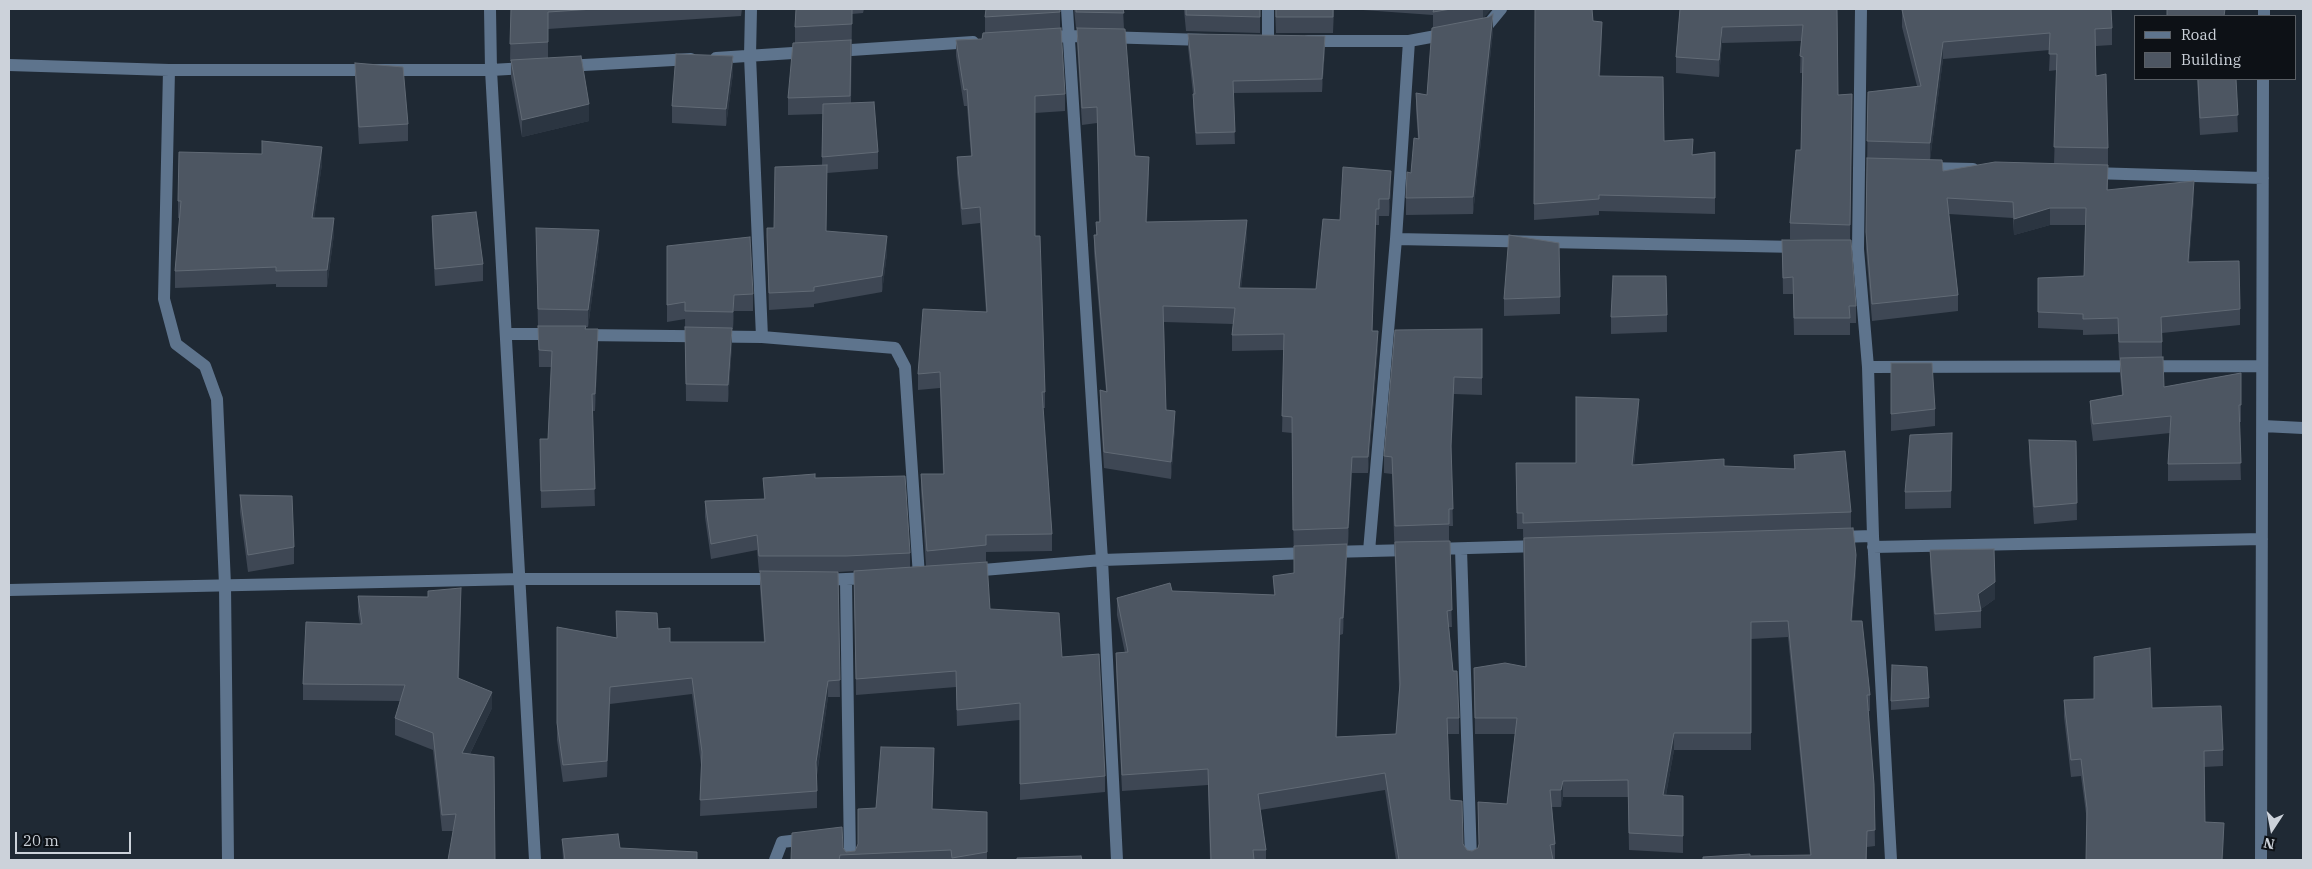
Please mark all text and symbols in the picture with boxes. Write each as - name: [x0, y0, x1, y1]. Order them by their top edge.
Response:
- legend: [2134, 15, 2297, 80]
- text: Road: [2181, 25, 2217, 44]
- text: Building: [2181, 50, 2241, 69]
- north arrow: [2247, 804, 2297, 854]
- scale bar: [18, 822, 134, 854]
- text: 20 m: [23, 831, 59, 850]
- text: N: [2262, 834, 2276, 854]

